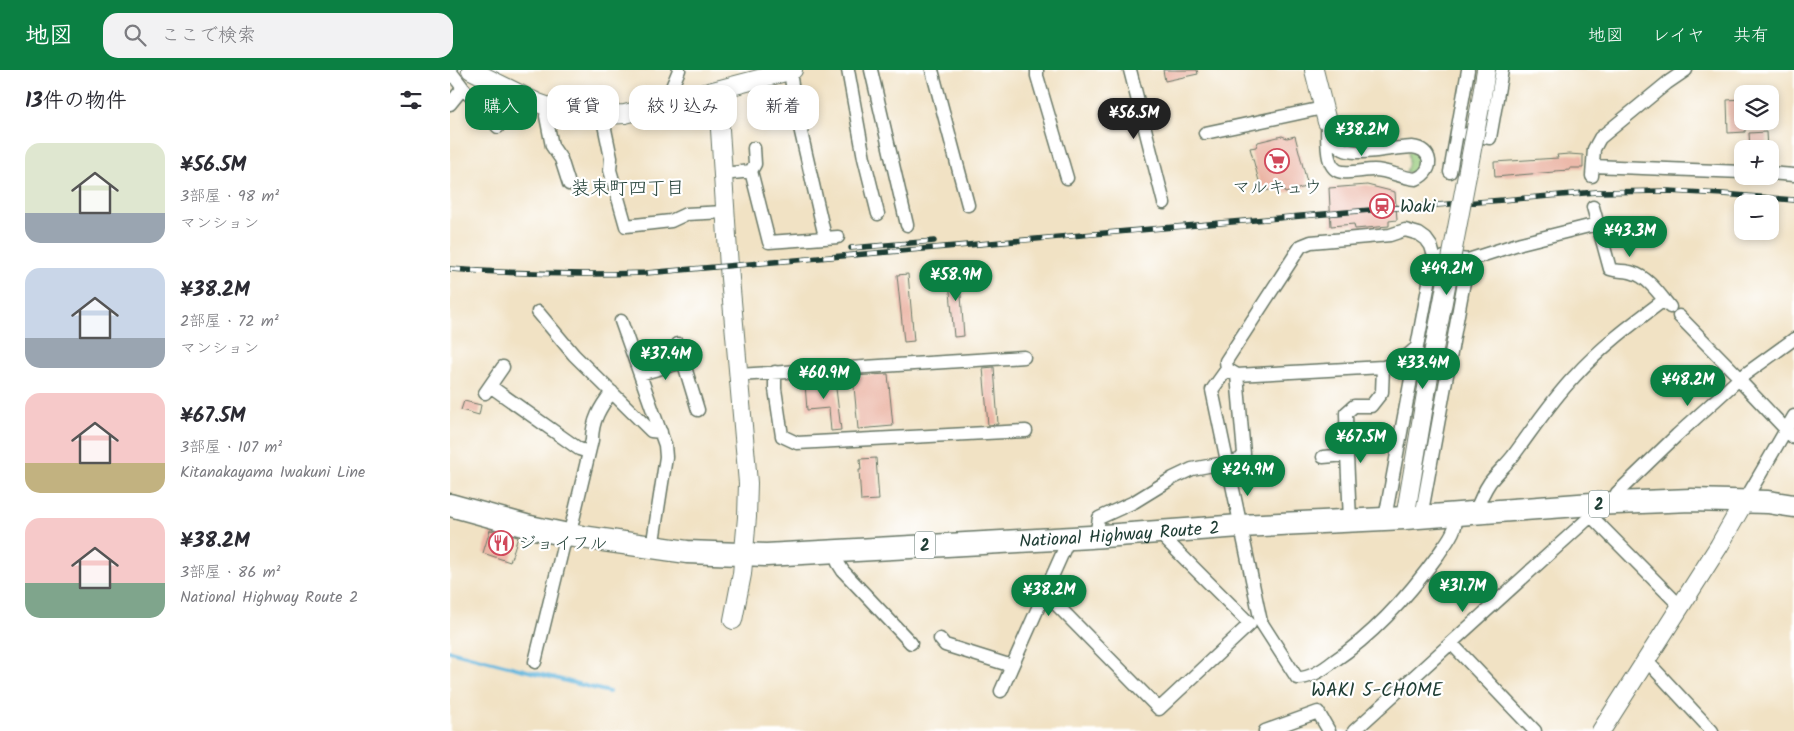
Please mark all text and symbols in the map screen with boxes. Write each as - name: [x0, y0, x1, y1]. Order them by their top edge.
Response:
- search box: [103, 13, 453, 58]
- text: 地図: [25, 17, 73, 56]
- icon: search: [121, 21, 149, 49]
- text: ここで検索: [161, 21, 256, 51]
- text: 地図: [1588, 22, 1624, 51]
- text: レイヤ: [1652, 22, 1705, 51]
- text: 共有: [1733, 22, 1769, 51]
- text: 13件の物件: [25, 85, 127, 118]
- chip: 購入: [465, 85, 537, 130]
- chip: 賃貸: [547, 85, 619, 130]
- chip: 絞り込み: [629, 85, 737, 130]
- chip: 新着: [747, 85, 819, 130]
- map controls: [1734, 85, 1779, 240]
- button: layers: [1734, 85, 1779, 130]
- icon: filters: [397, 86, 425, 114]
- pin: ¥56.5M: [1093, 98, 1175, 140]
- text: ¥56.5M: [1109, 101, 1159, 126]
- pin: ¥38.2M: [1321, 114, 1403, 157]
- text: ¥38.2M: [1335, 118, 1389, 143]
- button: +: [1734, 140, 1779, 185]
- supermarket icon: マルキュウ: [1264, 148, 1290, 174]
- text: ¥56.5M: [180, 149, 246, 182]
- icon: home: [65, 163, 125, 223]
- district label: 装束町四丁目: [571, 174, 685, 204]
- place label: マルキュウ: [1232, 174, 1322, 203]
- text: 3部屋 · 98 m²: [180, 184, 279, 209]
- station icon: Waki: [1369, 193, 1395, 219]
- place label: Waki: [1400, 193, 1436, 222]
- button: −: [1734, 195, 1779, 240]
- text: マンション: [180, 211, 259, 236]
- pin: ¥43.3M: [1589, 216, 1671, 258]
- text: ¥43.3M: [1604, 219, 1656, 244]
- pin: ¥49.2M: [1406, 254, 1488, 296]
- text: ¥49.2M: [1421, 257, 1473, 282]
- pin: ¥58.9M: [915, 260, 997, 302]
- text: ¥58.9M: [930, 263, 982, 288]
- text: ¥38.2M: [180, 274, 250, 307]
- icon: home: [65, 288, 125, 348]
- text: 2部屋 · 72 m²: [180, 309, 279, 334]
- text: マンション: [180, 336, 259, 361]
- pin: ¥37.4M: [625, 338, 707, 381]
- text: ¥37.4M: [641, 342, 691, 367]
- pin: ¥33.4M: [1382, 348, 1464, 390]
- text: ¥33.4M: [1397, 351, 1449, 376]
- pin: ¥60.9M: [783, 358, 865, 400]
- text: ¥60.9M: [799, 361, 849, 386]
- pin: ¥48.2M: [1647, 364, 1729, 407]
- text: ¥48.2M: [1661, 368, 1715, 393]
- text: ¥67.5M: [180, 400, 246, 433]
- icon: home: [65, 413, 125, 473]
- pin: ¥67.5M: [1320, 422, 1402, 464]
- text: ¥67.5M: [1336, 425, 1386, 450]
- text: 3部屋 · 107 m²: [180, 435, 282, 460]
- pin: ¥24.9M: [1207, 454, 1289, 497]
- text: ¥24.9M: [1222, 458, 1274, 483]
- text: Kitanakayama Iwakuni Line: [180, 460, 365, 485]
- road number: 2: [1589, 490, 1609, 518]
- street label: National Highway Route 2: [1018, 515, 1221, 557]
- text: ¥38.2M: [180, 525, 250, 558]
- restaurant icon: ジョイフル: [488, 530, 514, 556]
- place label: ジョイフル: [518, 530, 607, 559]
- road number: 2: [915, 532, 935, 558]
- icon: home: [65, 538, 125, 598]
- text: 3部屋 · 86 m²: [180, 560, 280, 585]
- pin: ¥31.7M: [1422, 570, 1504, 613]
- pin: ¥38.2M: [1008, 574, 1090, 617]
- text: ¥31.7M: [1440, 574, 1486, 599]
- text: ¥38.2M: [1022, 578, 1076, 603]
- text: National Highway Route 2: [180, 585, 358, 610]
- district label: WAKI 5-CHOME: [1311, 676, 1444, 706]

